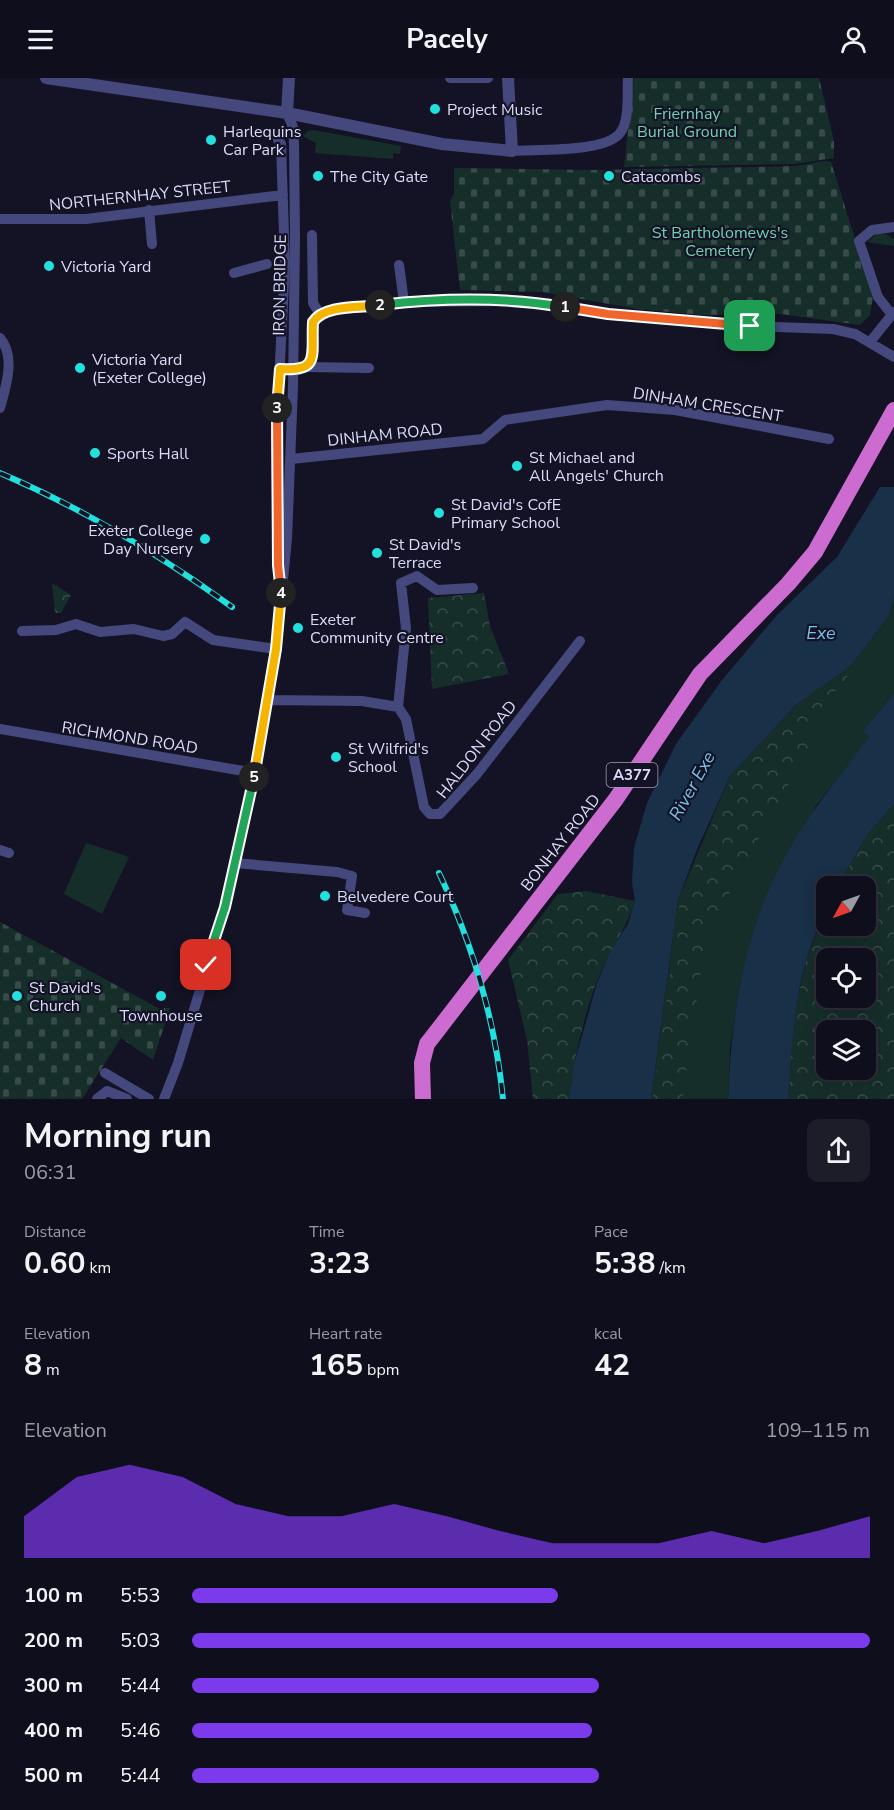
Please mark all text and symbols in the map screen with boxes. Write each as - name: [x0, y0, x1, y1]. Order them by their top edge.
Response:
- text: Pacely: [406, 21, 488, 58]
- icon: menu: [24, 23, 57, 56]
- icon: person: [837, 23, 870, 56]
- place label: Project Music: [447, 99, 543, 121]
- marker: Project Music: [428, 102, 442, 116]
- park label: Friernhay Burial Ground: [637, 103, 737, 143]
- place label: Harlequins Car Park: [223, 121, 301, 161]
- marker: Harlequins Car Park: [204, 133, 218, 147]
- place label: The City Gate: [330, 166, 428, 188]
- place label: Catacombs: [621, 166, 701, 188]
- marker: The City Gate: [311, 169, 325, 183]
- marker: Catacombs: [602, 169, 616, 183]
- street label: NORTHERNHAY STREET: [48, 175, 232, 216]
- park label: St Bartholomews's Cemetery: [652, 222, 788, 262]
- street label: IRON BRIDGE: [268, 234, 292, 336]
- place label: Victoria Yard: [60, 256, 151, 278]
- marker: Victoria Yard: [42, 259, 56, 273]
- pin: 2: [365, 290, 395, 320]
- pin: 1: [550, 292, 580, 322]
- text: 2: [375, 294, 385, 316]
- text: 1: [560, 296, 570, 318]
- pin: [724, 300, 775, 351]
- icon: arrive: [733, 309, 766, 342]
- place label: Victoria Yard (Exeter College): [91, 349, 207, 389]
- marker: Victoria Yard (Exeter College): [73, 361, 87, 375]
- street label: DINHAM CRESCENT: [631, 382, 785, 428]
- pin: 3: [262, 393, 292, 423]
- text: 3: [272, 397, 282, 419]
- street label: DINHAM ROAD: [326, 418, 444, 452]
- place label: Sports Hall: [107, 443, 189, 465]
- marker: Sports Hall: [88, 446, 102, 460]
- place label: St Michael and All Angels' Church: [529, 447, 664, 487]
- marker: St Michael and All Angels' Church: [510, 459, 524, 473]
- place label: St David's CofE Primary School: [451, 494, 561, 534]
- marker: St David's CofE Primary School: [432, 506, 446, 520]
- place label: Exeter College Day Nursery: [88, 520, 194, 560]
- marker: Exeter College Day Nursery: [198, 532, 212, 546]
- place label: St David's Terrace: [389, 534, 461, 574]
- marker: St David's Terrace: [370, 546, 384, 560]
- pin: 4: [266, 578, 296, 608]
- text: 4: [276, 582, 286, 604]
- place label: Exeter Community Centre: [310, 609, 444, 649]
- marker: Exeter Community Centre: [291, 621, 305, 635]
- water label: Exe: [806, 621, 836, 645]
- street label: HALDON ROAD: [432, 696, 522, 803]
- street label: RICHMOND ROAD: [60, 716, 200, 760]
- place label: St Wilfrid's School: [348, 738, 429, 778]
- water label: River Exe: [663, 747, 721, 825]
- marker: St Wilfrid's School: [329, 750, 343, 764]
- pin: 5: [239, 762, 269, 792]
- road number: A377: [606, 763, 658, 787]
- text: 5: [249, 766, 259, 788]
- street label: BONHAY ROAD: [516, 789, 606, 896]
- north arrow: [816, 876, 876, 936]
- map controls: [816, 876, 876, 1080]
- place label: Belvedere Court: [337, 886, 454, 908]
- marker: Belvedere Court: [318, 889, 332, 903]
- pin: [180, 939, 231, 990]
- icon: check: [189, 948, 222, 981]
- button: locate: [816, 948, 876, 1008]
- place label: St David's Church: [29, 977, 101, 1017]
- marker: St David's Church: [10, 989, 24, 1003]
- marker: Townhouse: [154, 989, 168, 1003]
- place label: Townhouse: [120, 1005, 202, 1027]
- button: layers: [816, 1020, 876, 1080]
- text: Morning run: [24, 1114, 212, 1159]
- button: share: [807, 1119, 870, 1182]
- text: 06:31: [24, 1159, 77, 1186]
- text: Distance: [24, 1221, 86, 1243]
- text: Time: [309, 1221, 345, 1243]
- text: Pace: [594, 1221, 628, 1243]
- text: 0.60: [24, 1243, 85, 1284]
- text: 3:23: [309, 1243, 370, 1284]
- text: 5:38: [594, 1243, 655, 1284]
- text: km: [85, 1257, 111, 1279]
- text: /km: [655, 1257, 686, 1279]
- text: Elevation: [24, 1323, 90, 1345]
- text: Heart rate: [309, 1323, 382, 1345]
- text: kcal: [594, 1323, 622, 1345]
- text: 8: [24, 1345, 42, 1386]
- text: 165: [309, 1345, 363, 1386]
- text: 42: [594, 1345, 630, 1386]
- text: m: [42, 1359, 60, 1381]
- text: bpm: [363, 1359, 399, 1381]
- text: Elevation: [24, 1417, 107, 1444]
- text: 109–115 m: [766, 1417, 870, 1444]
- text: 100 m: [24, 1582, 83, 1609]
- text: 5:53: [120, 1582, 161, 1609]
- text: 200 m: [24, 1627, 83, 1654]
- text: 5:03: [120, 1627, 161, 1654]
- text: 300 m: [24, 1672, 83, 1699]
- text: 5:44: [120, 1672, 161, 1699]
- text: 400 m: [24, 1717, 83, 1744]
- text: 5:46: [120, 1717, 161, 1744]
- text: 500 m: [24, 1762, 83, 1789]
- text: 5:44: [120, 1762, 161, 1789]

